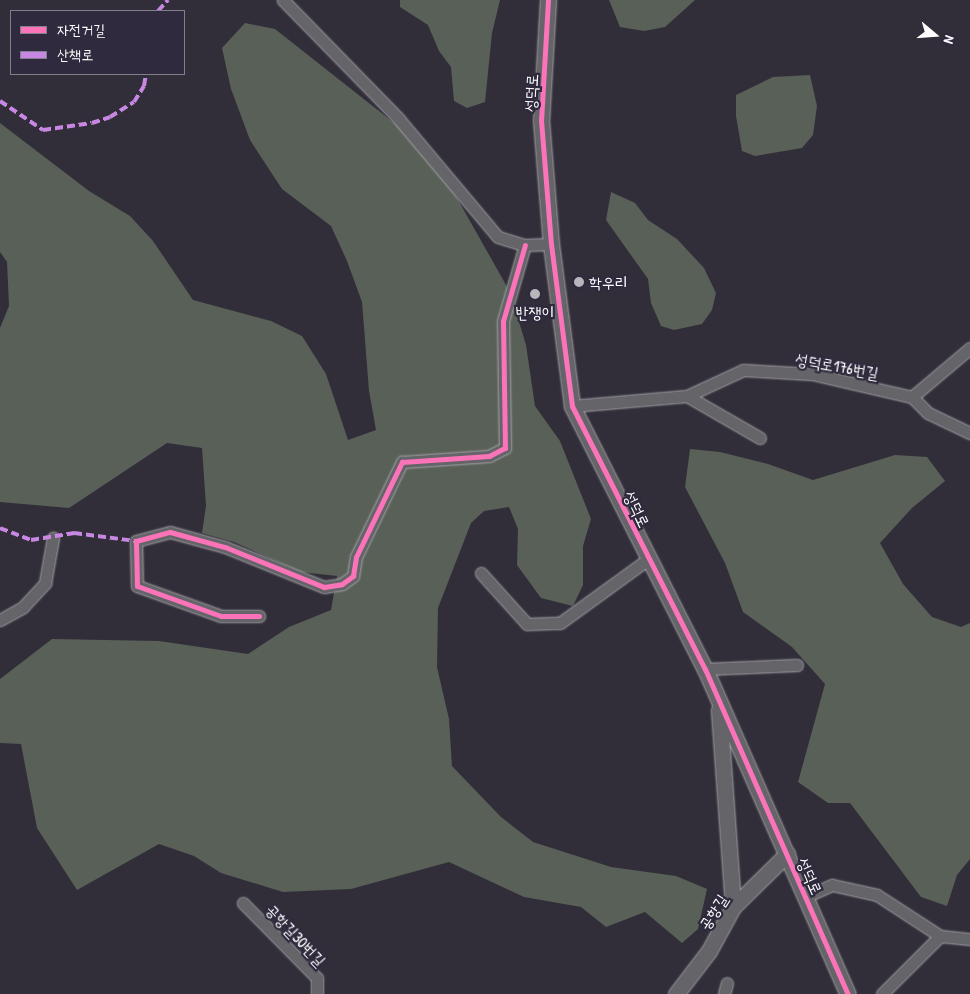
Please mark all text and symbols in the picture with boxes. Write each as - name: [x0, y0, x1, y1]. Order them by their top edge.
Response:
- legend: [10, 10, 185, 75]
- north arrow: [910, 10, 960, 60]
- text: 자전거길: [57, 19, 105, 40]
- text: N: [940, 33, 960, 46]
- text: 산책로: [57, 44, 93, 65]
- street label: 성덕로: [520, 73, 542, 113]
- place label: 학우리: [589, 272, 628, 292]
- marker: 학우리: [573, 276, 585, 288]
- marker: 반쟁이: [529, 288, 541, 300]
- place label: 반쟁이: [516, 302, 554, 322]
- street label: 성덕로176번길: [794, 349, 880, 383]
- street label: 성덕로: [620, 487, 654, 531]
- street label: 성덕로: [793, 854, 827, 898]
- street label: 공항길: [694, 891, 732, 933]
- street label: 공항길30번길: [262, 900, 330, 970]

